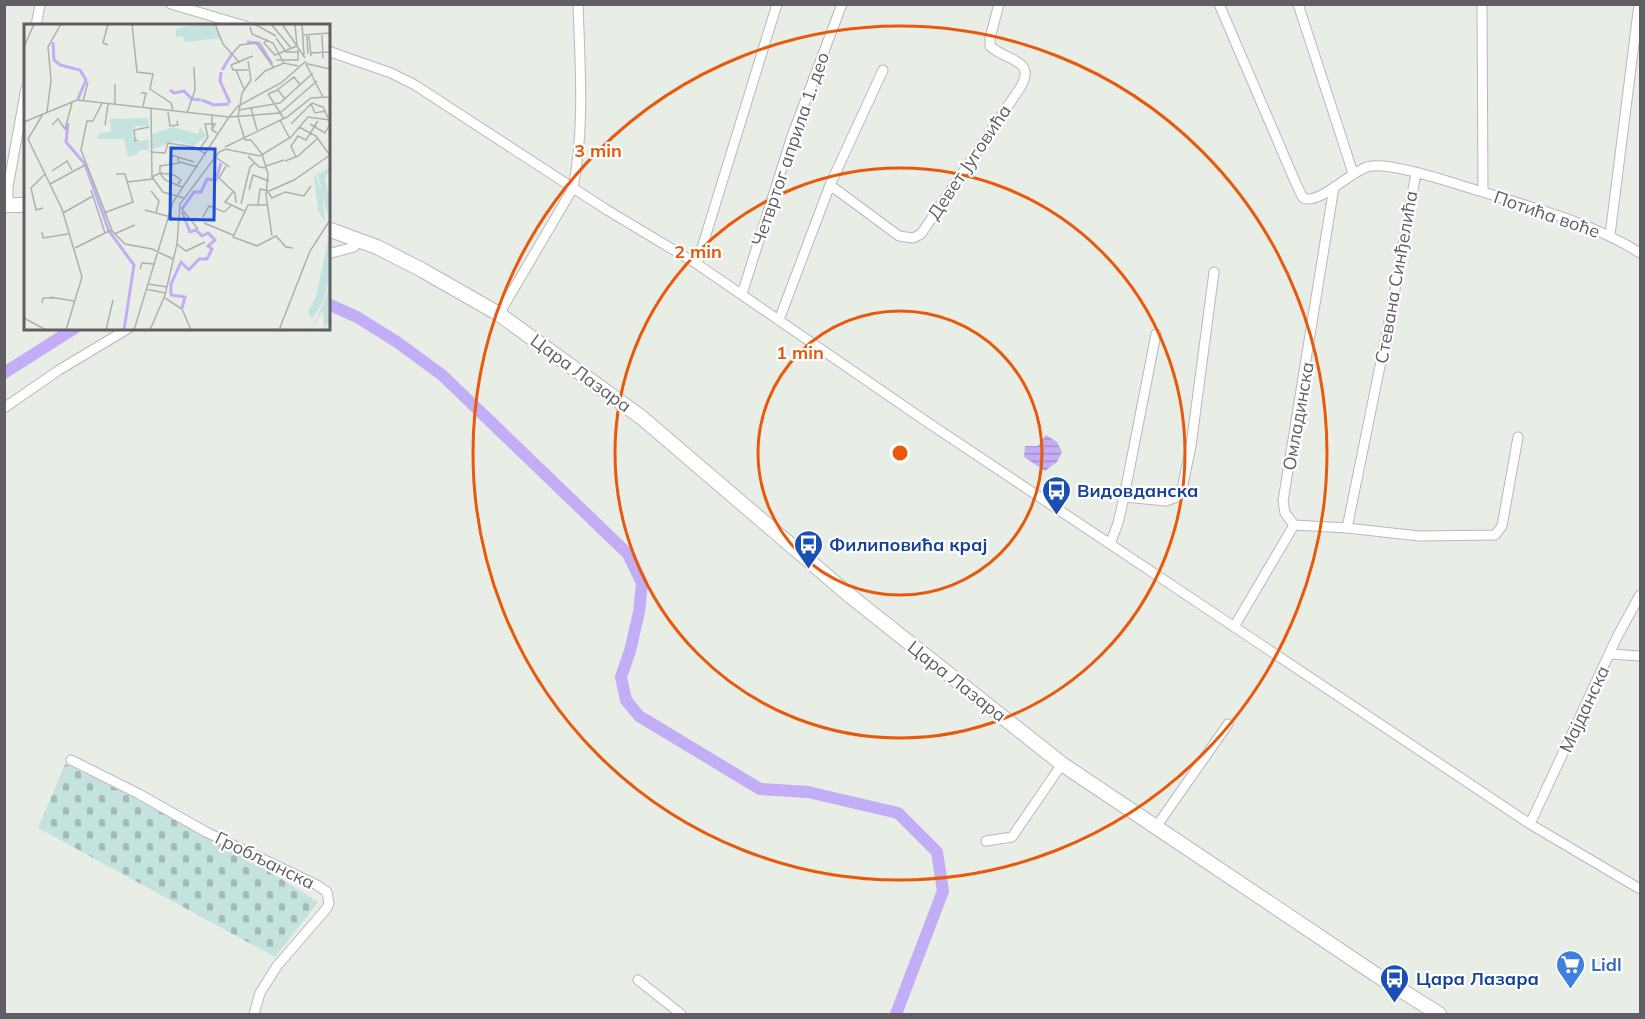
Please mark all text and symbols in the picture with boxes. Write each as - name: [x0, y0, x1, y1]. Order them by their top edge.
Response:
- inset map: [24, 24, 330, 330]
- street label: Четвртог априла 1. део: [746, 49, 834, 249]
- street label: Девет Југовића: [922, 100, 1016, 224]
- text: 3 min: [574, 139, 622, 162]
- street label: Потића воће: [1491, 185, 1603, 243]
- street label: Стевана Синђелића: [1369, 189, 1423, 365]
- text: 2 min: [674, 240, 722, 263]
- street label: Цара Лазара: [526, 329, 636, 417]
- text: 1 min: [776, 341, 824, 364]
- street label: Омладинска: [1277, 360, 1319, 472]
- centre of rings: [890, 443, 910, 463]
- bus stop icon: Видовданска: [1040, 474, 1072, 516]
- place label: Видовданска: [1077, 479, 1198, 502]
- bus stop icon: Филиповића крај: [792, 528, 824, 570]
- place label: Филиповића крај: [829, 533, 987, 556]
- street label: Цара Лазара: [903, 635, 1011, 727]
- street label: Мајданска: [1554, 662, 1614, 756]
- street label: Гробљанска: [211, 826, 319, 894]
- supermarket icon: Lidl: [1554, 948, 1586, 990]
- place label: Lidl: [1591, 953, 1622, 976]
- bus stop icon: Цара Лазара: [1379, 962, 1411, 1004]
- place label: Цара Лазара: [1416, 967, 1539, 990]

